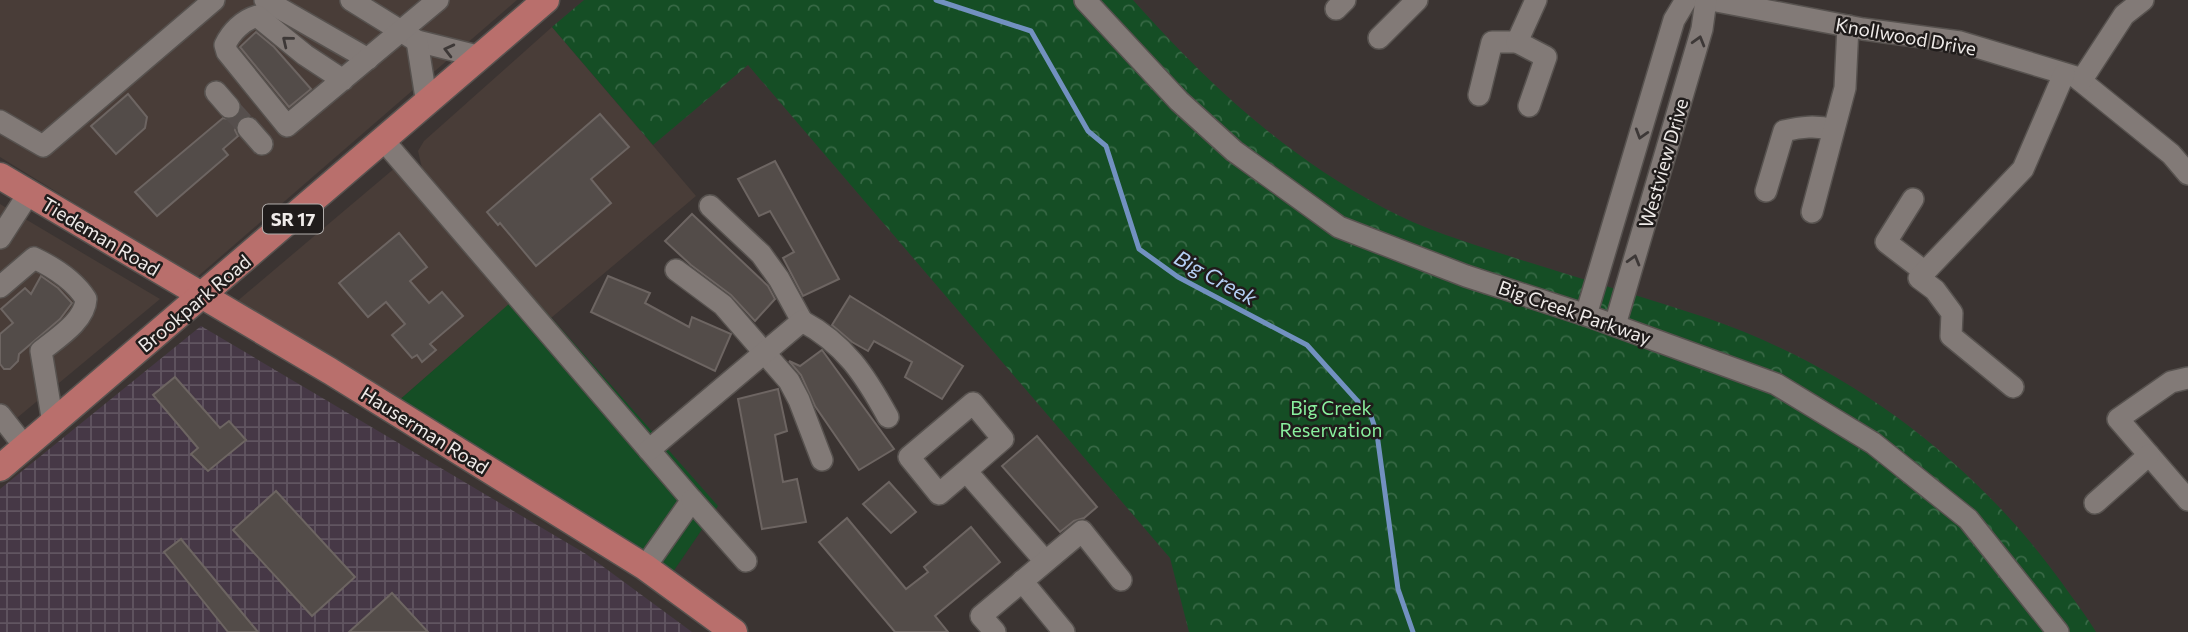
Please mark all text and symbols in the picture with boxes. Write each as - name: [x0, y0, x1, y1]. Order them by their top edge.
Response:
- street label: Knollwood Drive: [1834, 12, 1978, 60]
- one-way arrow: [283, 36, 295, 49]
- one-way arrow: [1690, 36, 1705, 48]
- one-way arrow: [443, 44, 455, 58]
- street label: Westview Drive: [1634, 96, 1692, 230]
- one-way arrow: [1634, 127, 1649, 139]
- street label: Tiedeman Road: [38, 192, 164, 280]
- road number: SR 17: [263, 204, 323, 233]
- water label: Big Creek: [1170, 244, 1262, 310]
- street label: Brookpark Road: [133, 249, 255, 357]
- one-way arrow: [1626, 254, 1641, 266]
- street label: Big Creek Parkway: [1496, 275, 1654, 349]
- street label: Hauserman Road: [357, 381, 493, 479]
- park label: Big Creek Reservation: [1280, 396, 1382, 441]

